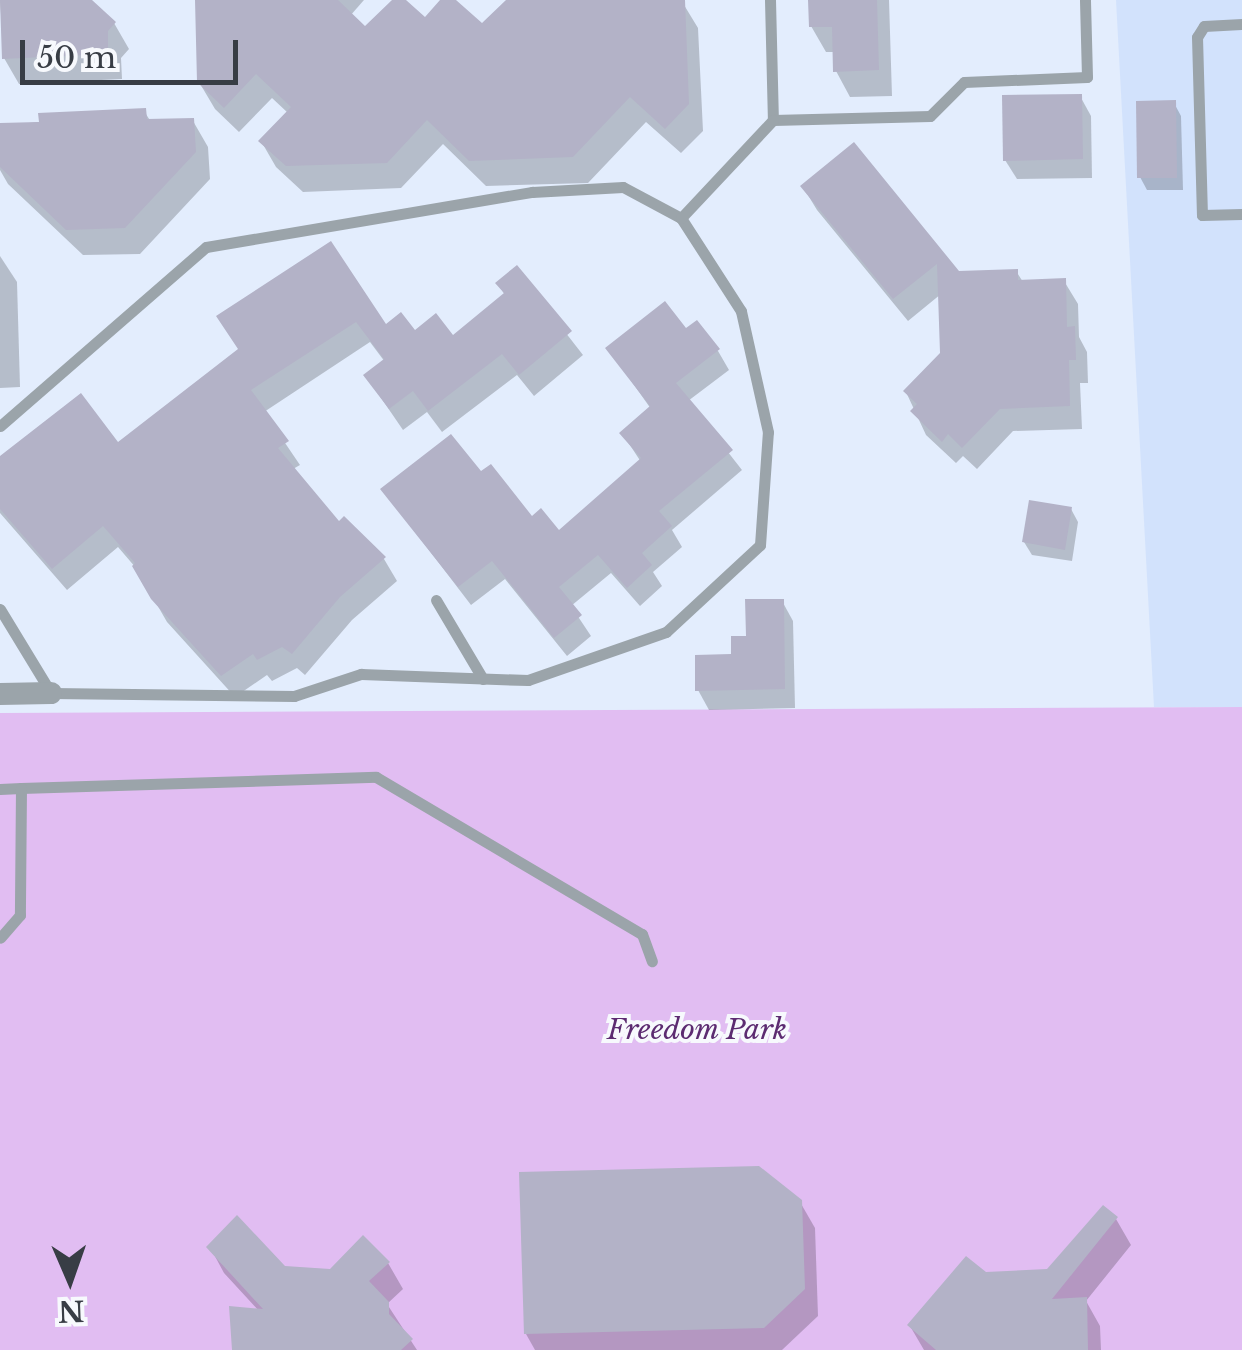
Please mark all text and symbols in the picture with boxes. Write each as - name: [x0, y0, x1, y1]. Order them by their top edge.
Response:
- scale bar: [25, 20, 242, 82]
- text: 50 m: [37, 39, 116, 76]
- park label: Freedom Park: [607, 1013, 787, 1047]
- north arrow: [20, 1230, 120, 1330]
- text: N: [57, 1293, 85, 1328]

